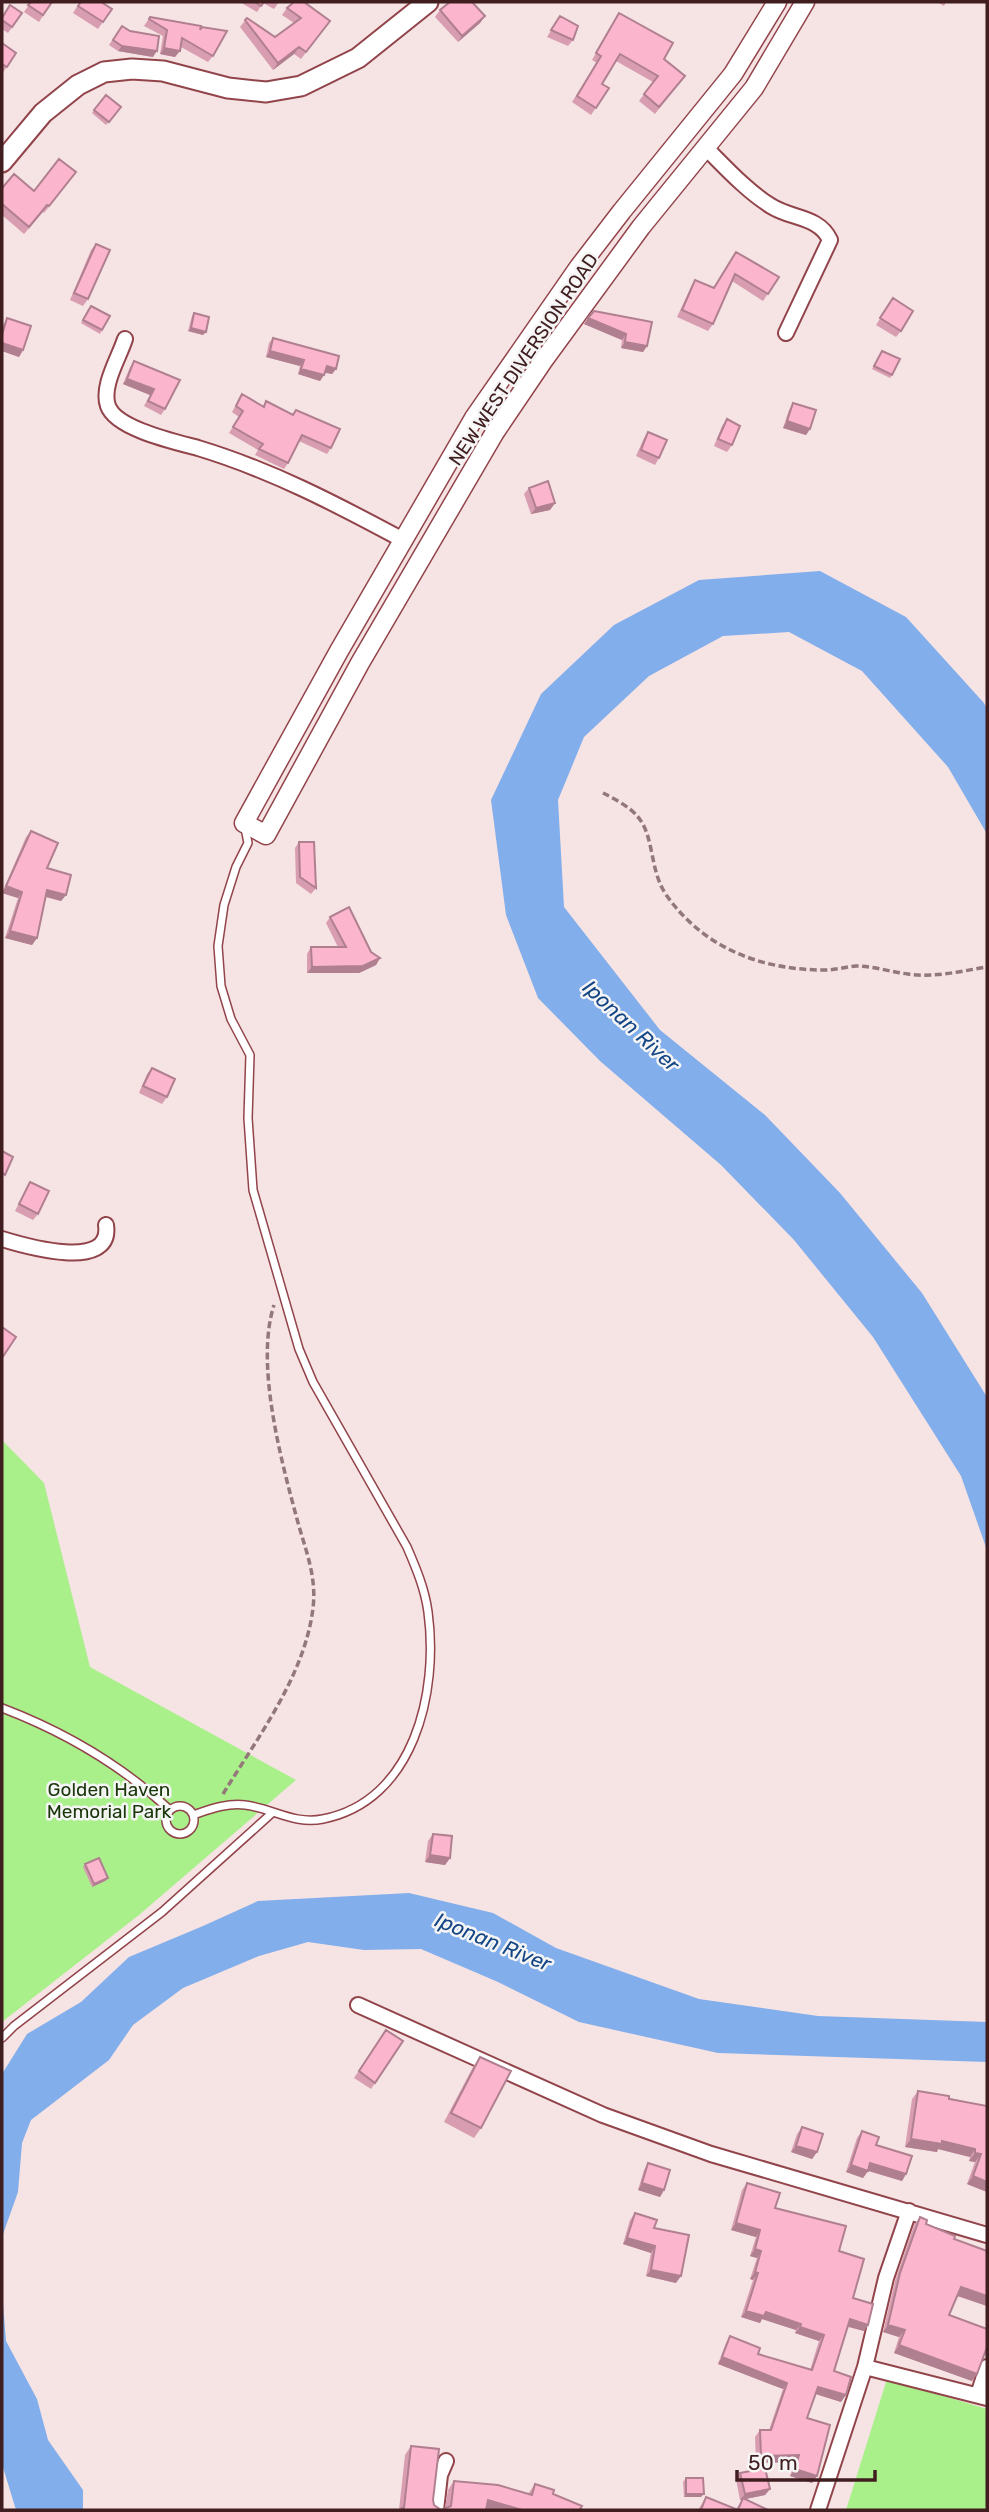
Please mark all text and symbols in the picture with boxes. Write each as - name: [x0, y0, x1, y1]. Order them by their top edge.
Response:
- street label: NEW WEST DIVERSION ROAD: [444, 249, 603, 470]
- water label: Iponan River: [578, 975, 686, 1077]
- park label: Golden Haven Memorial Park: [47, 1778, 172, 1823]
- water label: Iponan River: [431, 1907, 556, 1977]
- scale bar: [737, 2438, 875, 2482]
- text: 50 m: [748, 2450, 798, 2475]

